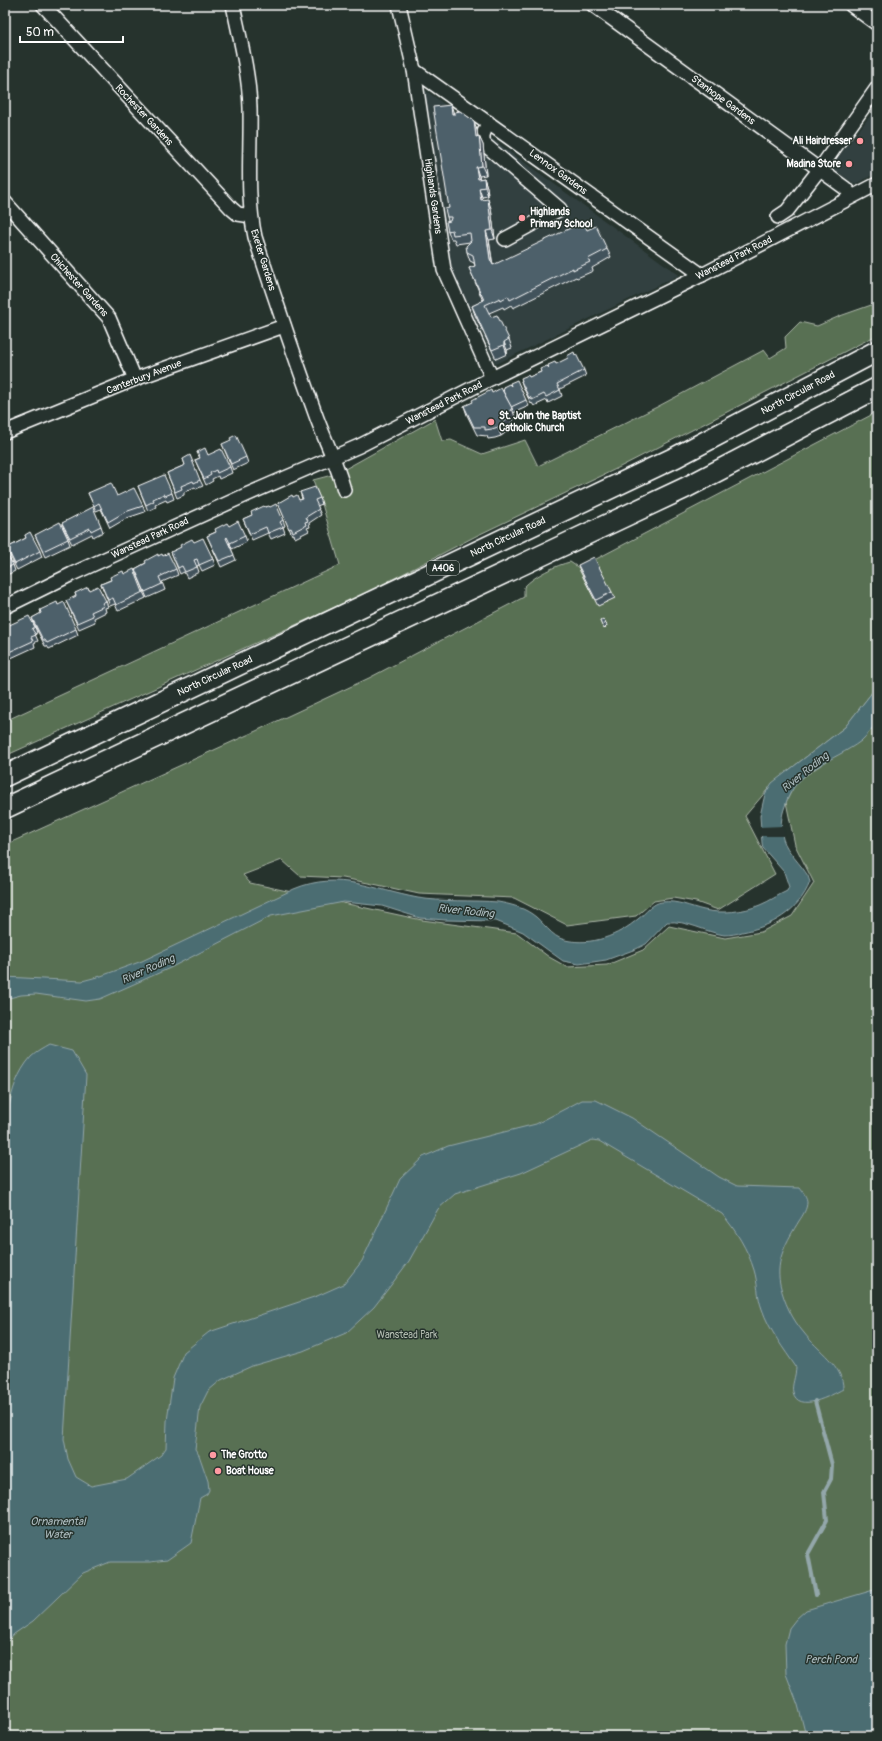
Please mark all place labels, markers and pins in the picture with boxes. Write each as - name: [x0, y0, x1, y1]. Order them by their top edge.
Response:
- place label: Ali Hairdresser: [792, 135, 852, 147]
- marker: Ali Hairdresser: [855, 136, 865, 146]
- place label: Madina Store: [787, 158, 842, 170]
- marker: Madina Store: [844, 159, 854, 169]
- place label: Highlands Primary School: [530, 206, 593, 230]
- marker: Highlands Primary School: [517, 213, 527, 223]
- place label: St. John the Baptist Catholic Church: [499, 410, 582, 434]
- marker: St. John the Baptist Catholic Church: [486, 417, 496, 427]
- place label: The Grotto: [220, 1449, 268, 1461]
- marker: The Grotto: [208, 1450, 218, 1460]
- place label: Boat House: [226, 1465, 275, 1477]
- marker: Boat House: [213, 1466, 223, 1476]

